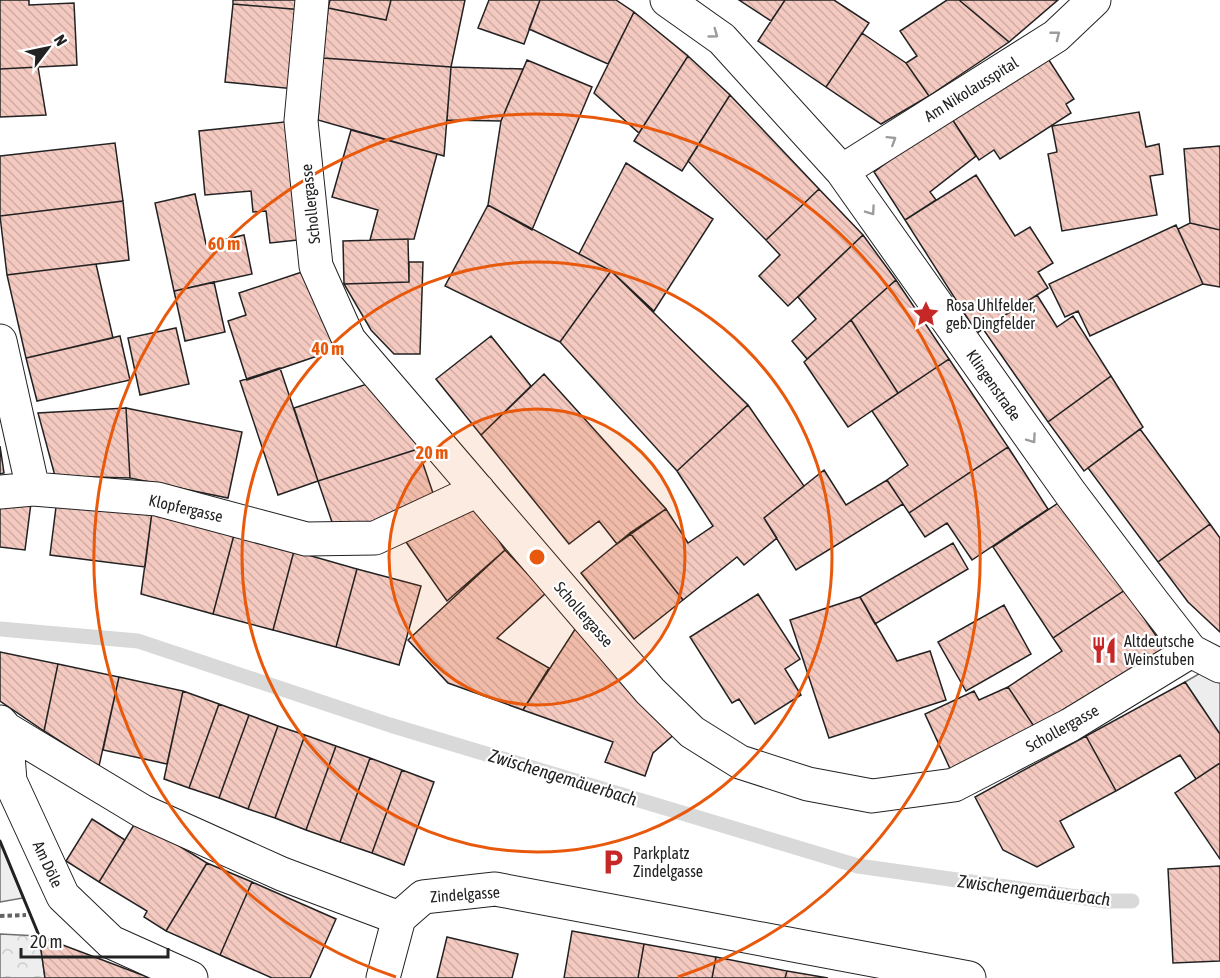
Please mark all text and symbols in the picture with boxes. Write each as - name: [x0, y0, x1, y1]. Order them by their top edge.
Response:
- north arrow: [18, 18, 78, 78]
- one-way arrow: [708, 27, 719, 38]
- text: N: [51, 31, 71, 49]
- one-way arrow: [1049, 31, 1060, 42]
- street label: Am Nikolausspital: [921, 53, 1022, 126]
- one-way arrow: [885, 136, 896, 147]
- street label: Schollergasse: [297, 163, 324, 245]
- one-way arrow: [864, 205, 875, 216]
- text: 60 m: [208, 233, 240, 254]
- place label: Rosa Uhlfelder, geb. Dingfelder: [946, 296, 1036, 333]
- place icon: Rosa Uhlfelder, geb. Dingfelder: [911, 299, 941, 329]
- text: 40 m: [311, 338, 344, 359]
- street label: Klingenstraße: [962, 346, 1025, 424]
- one-way arrow: [1025, 432, 1036, 443]
- text: 20 m: [416, 442, 448, 463]
- street label: Klopfergasse: [147, 491, 225, 526]
- centre of rings: [527, 547, 547, 567]
- street label: Schollergasse: [550, 578, 617, 651]
- place label: Altdeutsche Weinstuben: [1124, 632, 1194, 668]
- restaurant icon: Altdeutsche Weinstuben: [1089, 635, 1119, 665]
- street label: Schollergasse: [1023, 701, 1102, 756]
- water label: Zwischengemäuerbach: [486, 744, 640, 810]
- street label: Am Döle: [29, 838, 67, 890]
- place label: Parkplatz Zindelgasse: [633, 844, 703, 881]
- parking icon: Parkplatz Zindelgasse: [598, 847, 628, 877]
- water label: Zwischengemäuerbach: [956, 870, 1112, 910]
- street label: Zindelgasse: [429, 883, 501, 906]
- scale bar: [21, 921, 168, 959]
- text: 20 m: [30, 931, 62, 952]

